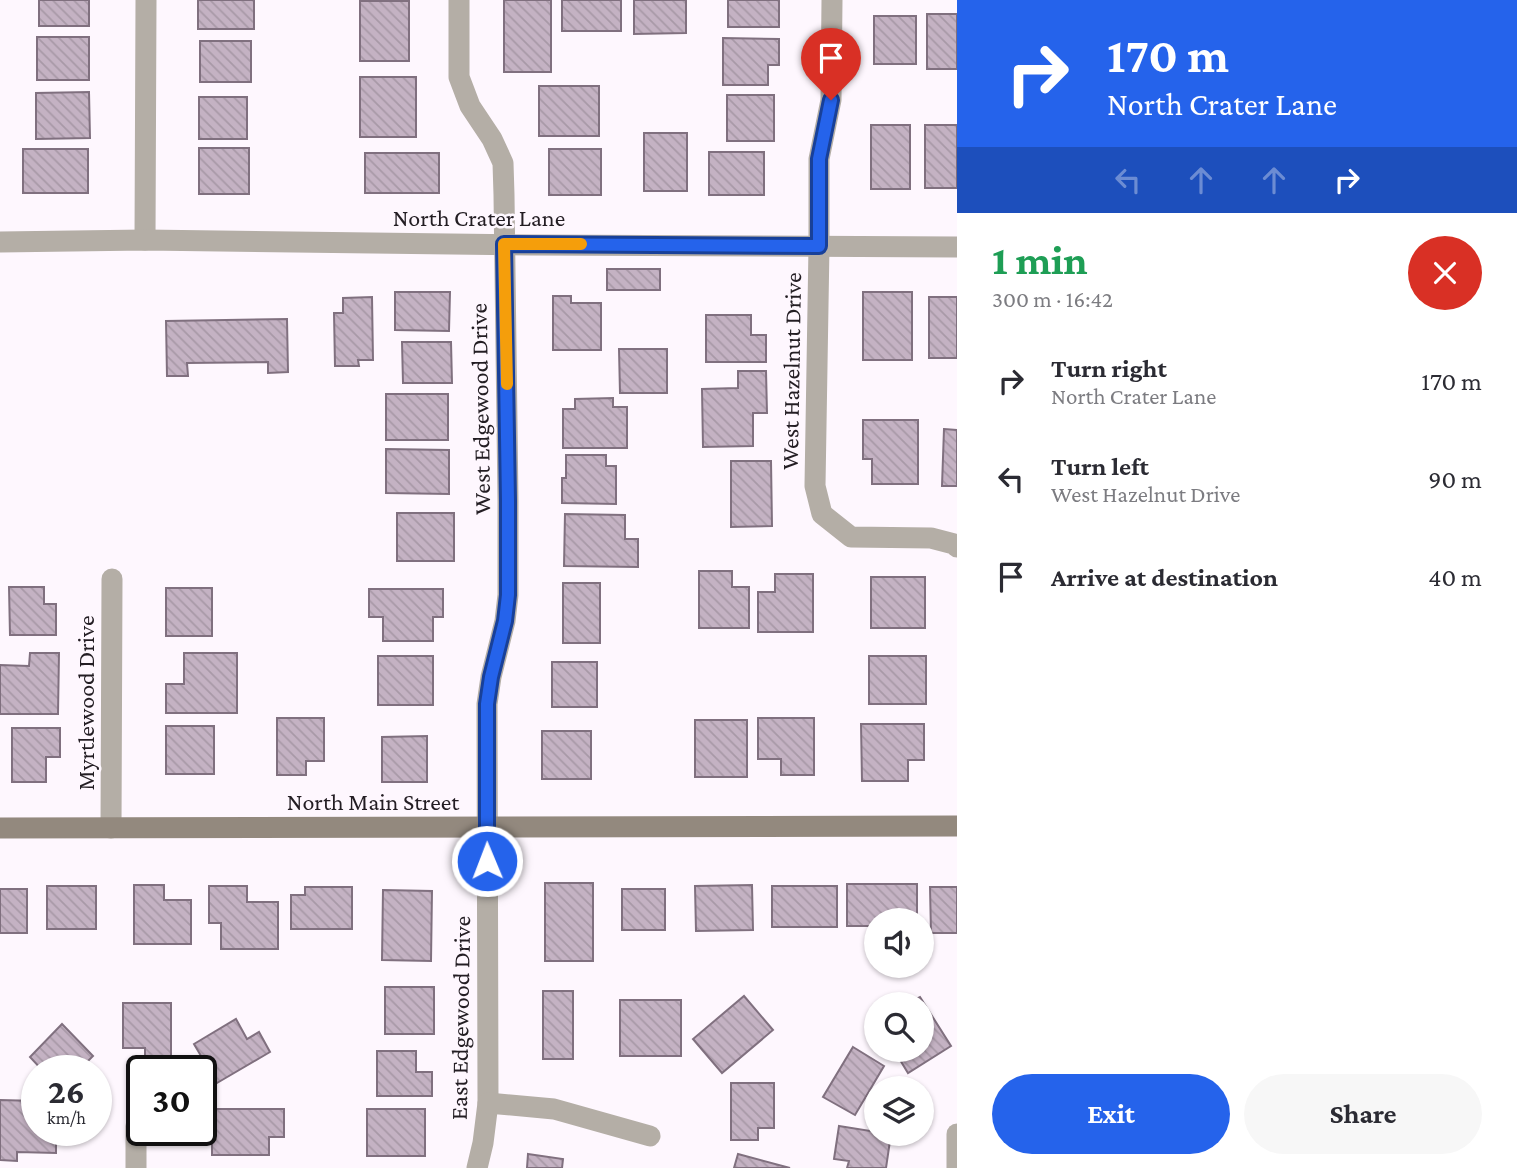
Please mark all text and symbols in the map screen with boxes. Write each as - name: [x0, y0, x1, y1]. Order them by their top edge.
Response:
- pin: [801, 28, 861, 100]
- icon: right: [992, 28, 1083, 119]
- text: 170 m: [1107, 28, 1229, 83]
- icon: arrive: [812, 39, 850, 77]
- text: North Crater Lane: [1107, 86, 1337, 122]
- icon: left: [1109, 161, 1147, 199]
- icon: ahead: [1182, 161, 1220, 199]
- icon: ahead: [1255, 161, 1293, 199]
- icon: right: [1328, 161, 1366, 199]
- street label: North Crater Lane: [393, 204, 565, 231]
- text: 1 min: [992, 236, 1088, 283]
- button: close: [1408, 236, 1482, 310]
- street label: West Hazelnut Drive: [776, 272, 806, 470]
- text: 300 m · 16:42: [992, 286, 1113, 312]
- street label: West Edgewood Drive: [465, 303, 495, 515]
- text: Turn right: [1051, 354, 1167, 383]
- icon: right: [992, 362, 1030, 400]
- text: 170 m: [1421, 367, 1482, 396]
- text: North Crater Lane: [1051, 383, 1216, 409]
- text: Turn left: [1051, 452, 1149, 481]
- icon: left: [992, 460, 1030, 498]
- text: 90 m: [1428, 465, 1482, 494]
- text: West Hazelnut Drive: [1051, 481, 1240, 507]
- icon: arrive: [992, 558, 1030, 596]
- text: Arrive at destination: [1051, 563, 1278, 592]
- text: 40 m: [1428, 563, 1482, 592]
- street label: Myrtlewood Drive: [72, 616, 99, 790]
- street label: North Main Street: [287, 788, 460, 815]
- position arrow: [450, 824, 524, 898]
- map controls: [864, 908, 934, 1146]
- button: sound: [864, 908, 934, 978]
- street label: East Edgewood Drive: [445, 916, 475, 1120]
- button: search: [864, 992, 934, 1062]
- speed limit sign: 30: [126, 1055, 217, 1146]
- text: 26: [48, 1072, 85, 1111]
- button: Exit: [992, 1074, 1230, 1154]
- button: Share: [1244, 1074, 1482, 1154]
- button: layers: [864, 1076, 934, 1146]
- text: km/h: [47, 1108, 86, 1128]

